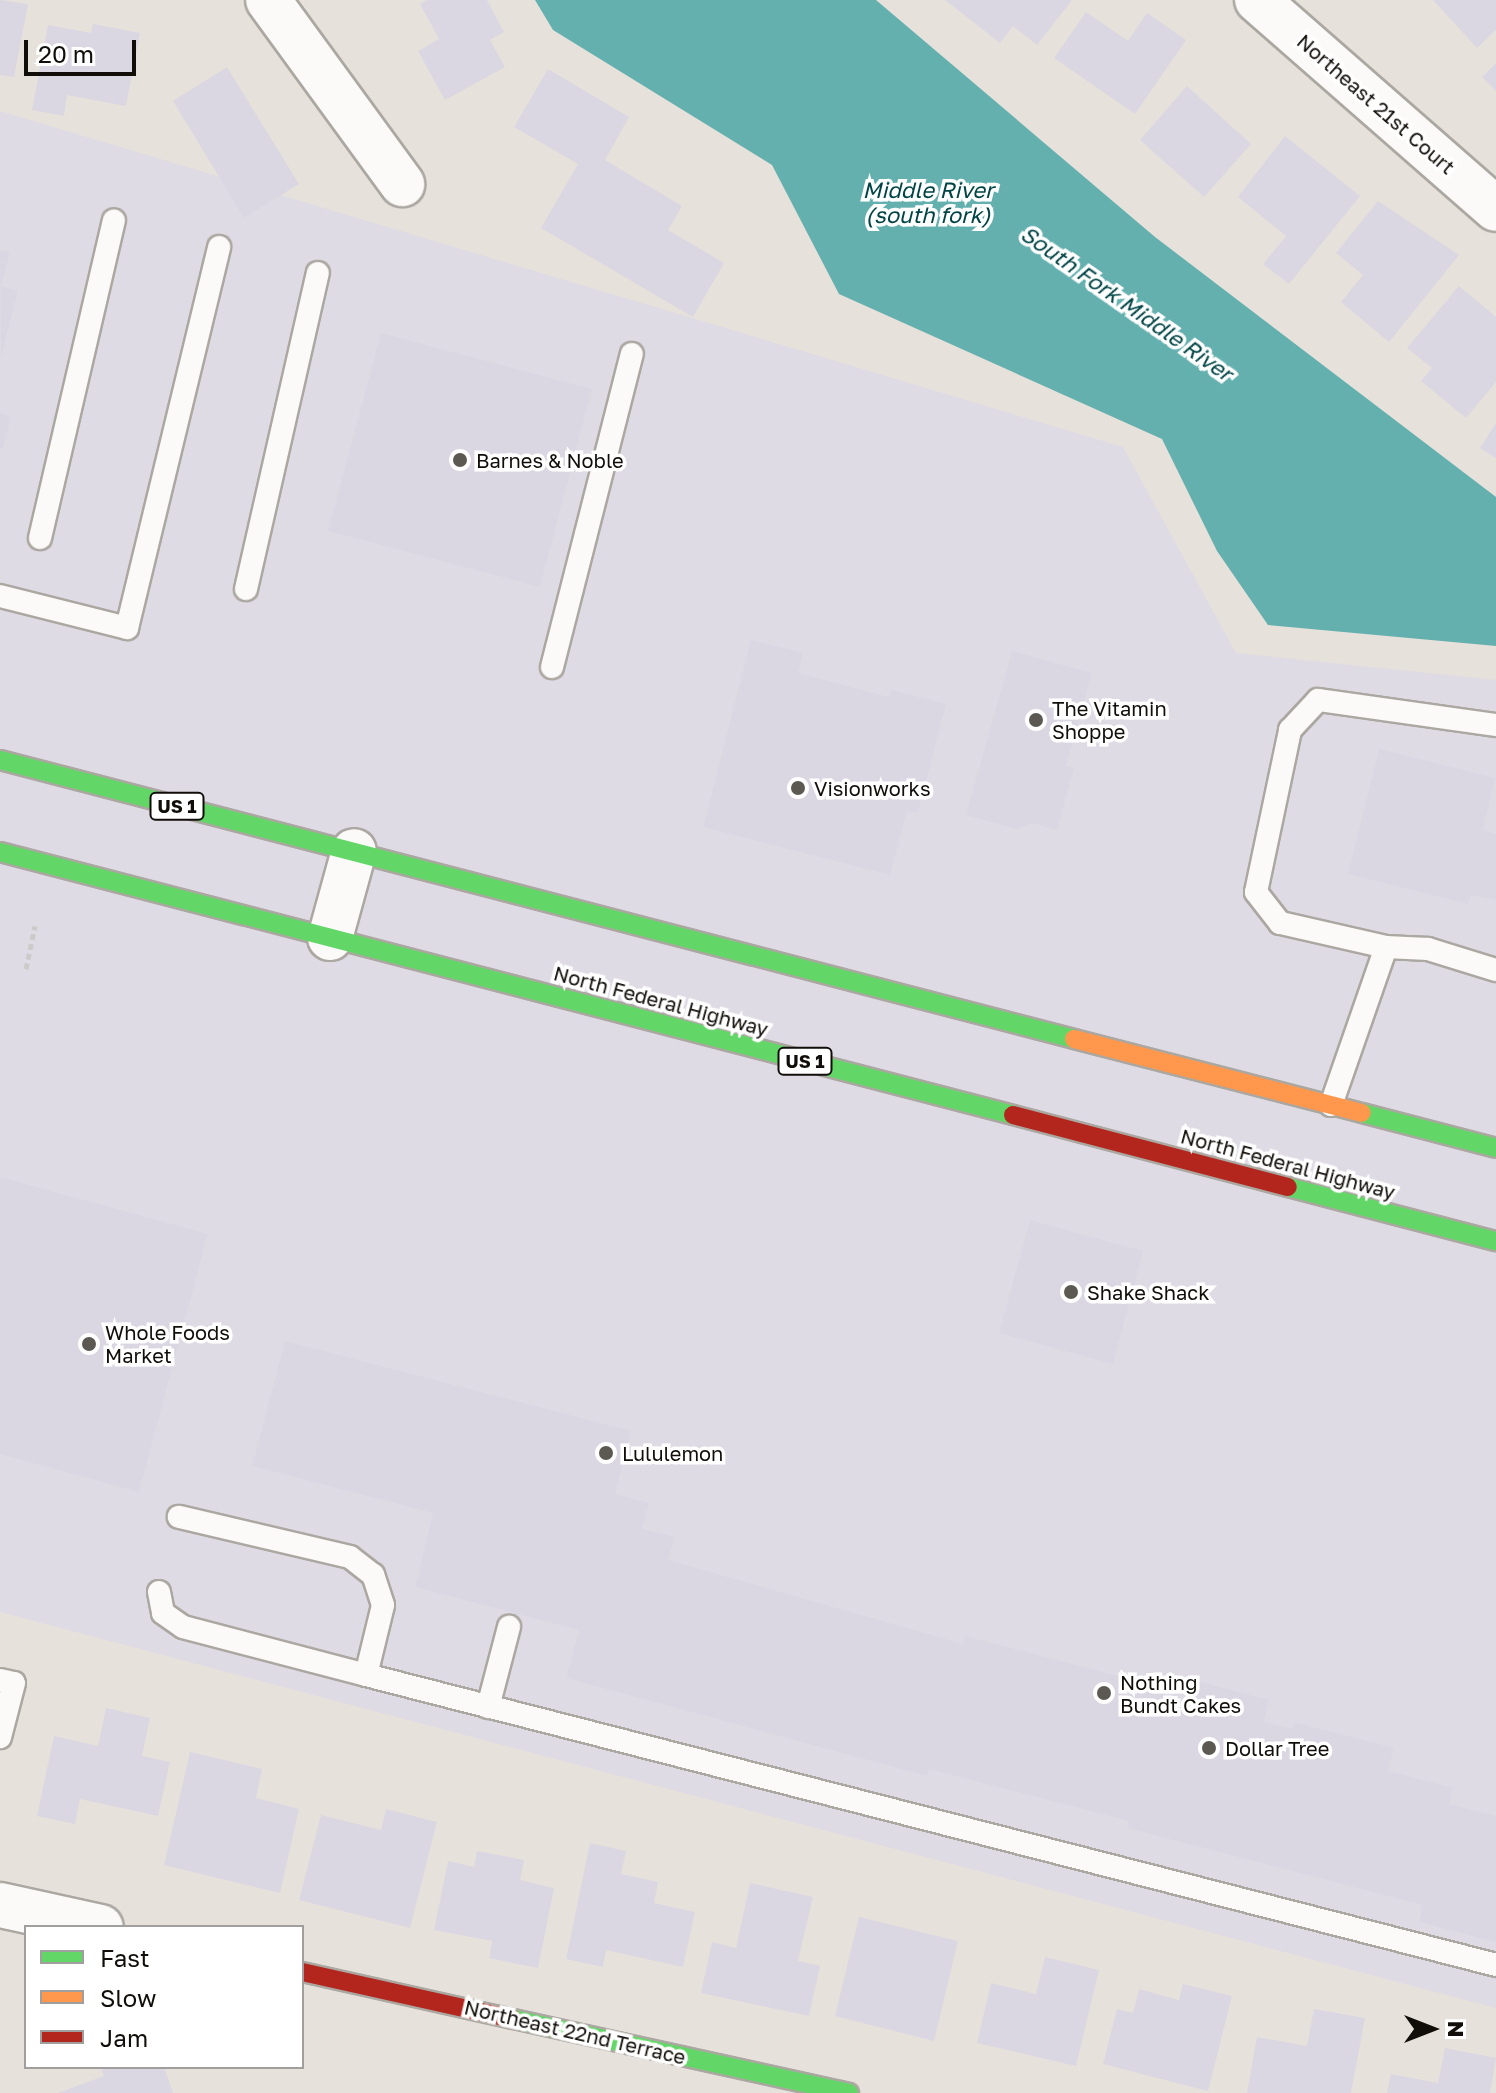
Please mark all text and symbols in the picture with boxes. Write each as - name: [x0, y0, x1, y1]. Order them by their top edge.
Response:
- scale bar: [28, 24, 140, 74]
- street label: Northeast 21st Court: [1292, 29, 1460, 179]
- text: 20 m: [38, 39, 94, 68]
- water label: Middle River (south fork): [862, 176, 994, 228]
- water label: South Fork Middle River: [1016, 220, 1238, 386]
- place label: Barnes & Noble: [476, 448, 624, 472]
- marker: Barnes & Noble: [451, 451, 469, 469]
- place label: The Vitamin Shoppe: [1052, 696, 1167, 743]
- marker: The Vitamin Shoppe: [1027, 711, 1045, 729]
- place label: Visionworks: [814, 776, 931, 800]
- marker: Visionworks: [789, 779, 807, 797]
- road number: US 1: [149, 792, 205, 820]
- street label: North Federal Highway: [551, 961, 771, 1041]
- road number: US 1: [777, 1047, 833, 1075]
- street label: North Federal Highway: [1178, 1124, 1398, 1204]
- place label: Shake Shack: [1087, 1280, 1209, 1304]
- marker: Shake Shack: [1062, 1283, 1080, 1301]
- place label: Whole Foods Market: [105, 1320, 230, 1367]
- marker: Whole Foods Market: [80, 1335, 98, 1353]
- place label: Lululemon: [622, 1441, 723, 1465]
- marker: Lululemon: [597, 1444, 615, 1462]
- place label: Nothing Bundt Cakes: [1120, 1670, 1241, 1717]
- marker: Nothing Bundt Cakes: [1095, 1684, 1113, 1702]
- place label: Dollar Tree: [1225, 1736, 1329, 1760]
- marker: Dollar Tree: [1200, 1739, 1218, 1757]
- legend: [24, 1925, 304, 2069]
- text: Fast: [100, 1943, 150, 1972]
- text: Slow: [100, 1983, 156, 2012]
- north arrow: [1392, 1989, 1472, 2069]
- street label: Northeast 22nd Terrace: [462, 1995, 688, 2069]
- text: N: [1443, 2021, 1470, 2037]
- text: Jam: [100, 2023, 148, 2052]

